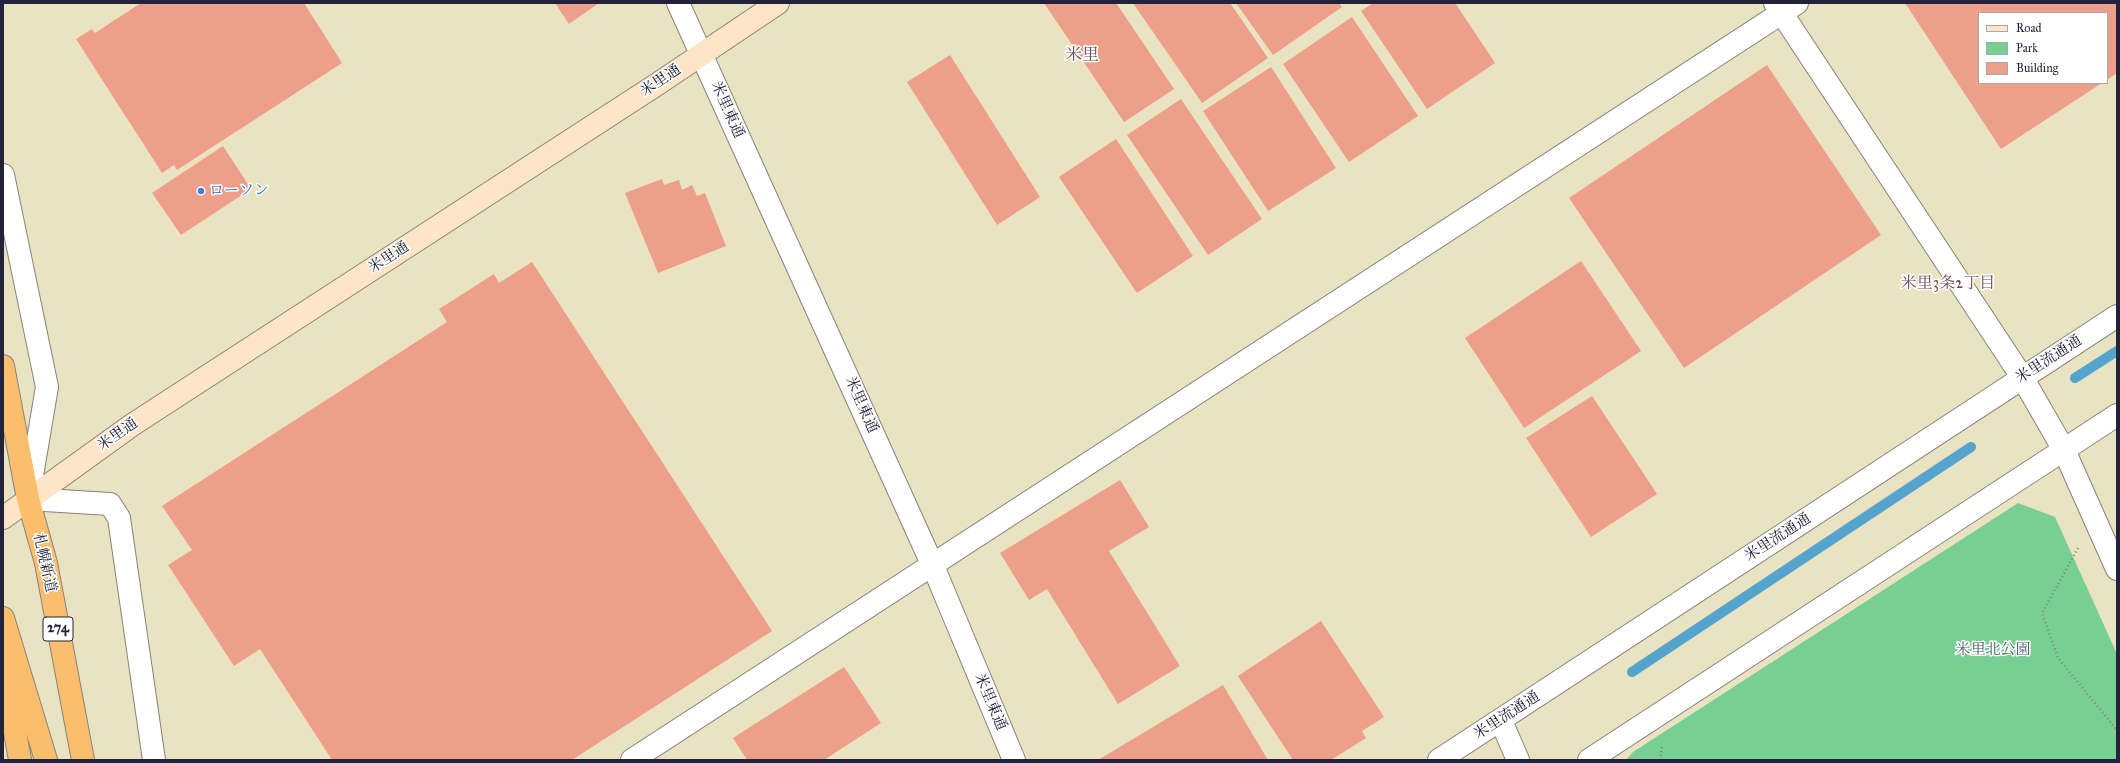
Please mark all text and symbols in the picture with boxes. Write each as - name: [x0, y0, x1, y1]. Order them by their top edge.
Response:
- legend: [1978, 12, 2108, 84]
- text: Road: [2016, 21, 2042, 35]
- text: Park: [2016, 41, 2038, 55]
- district label: 米里: [1065, 46, 1099, 66]
- street label: 米里通: [637, 61, 685, 101]
- text: Building: [2016, 61, 2058, 75]
- street label: 米里東通: [707, 79, 747, 141]
- place label: ローソン: [209, 182, 269, 200]
- marker: ローソン: [196, 186, 206, 196]
- street label: 米里通: [365, 238, 413, 278]
- district label: 米里3条2丁目: [1901, 274, 1995, 294]
- street label: 米里流通通: [2013, 332, 2085, 388]
- street label: 米里東通: [841, 374, 881, 436]
- street label: 米里通: [94, 415, 142, 455]
- street label: 米里流通通: [1742, 510, 1814, 566]
- street label: 札幌新道: [28, 532, 60, 594]
- road number: 274: [43, 617, 73, 641]
- park label: 米里北公園: [1956, 641, 2030, 659]
- street label: 米里東通: [970, 671, 1010, 733]
- street label: 米里流通通: [1471, 688, 1543, 744]

